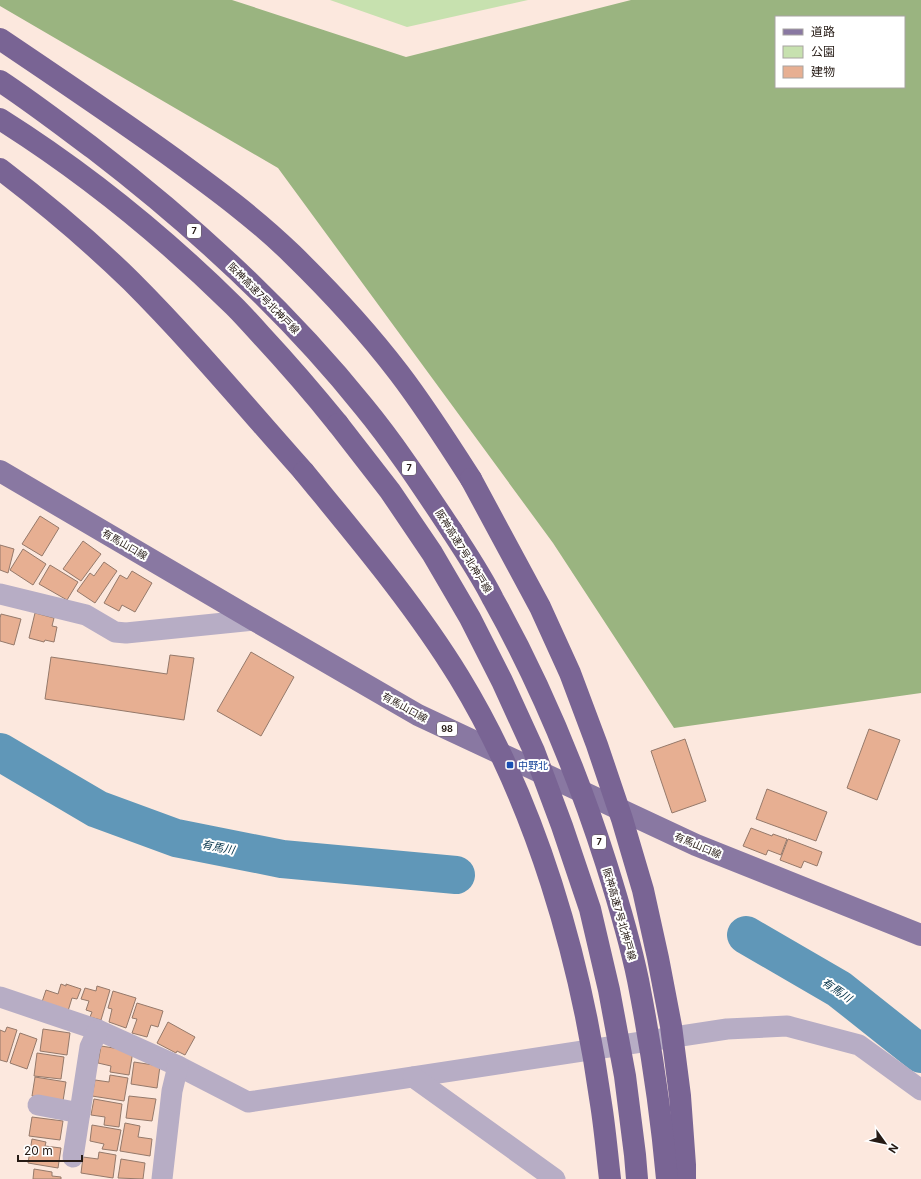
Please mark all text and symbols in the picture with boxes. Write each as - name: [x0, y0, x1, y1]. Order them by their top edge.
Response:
- legend: [775, 16, 905, 88]
- text: 道路: [811, 24, 835, 39]
- text: 公園: [811, 44, 835, 59]
- text: 建物: [811, 64, 835, 79]
- road number: 7: [187, 224, 201, 238]
- street label: 阪神高速7号北神戸線: [226, 260, 302, 336]
- road number: 7: [402, 461, 416, 475]
- street label: 阪神高速7号北神戸線: [434, 507, 494, 595]
- street label: 有馬山口線: [100, 526, 150, 562]
- street label: 有馬山口線: [380, 690, 430, 724]
- road number: 98: [437, 722, 457, 736]
- place label: 中野北: [518, 759, 548, 771]
- marker: 中野北: [505, 760, 515, 770]
- street label: 有馬山口線: [673, 830, 723, 860]
- road number: 7: [592, 835, 606, 849]
- water label: 有馬川: [200, 837, 237, 857]
- street label: 阪神高速7号北神戸線: [601, 866, 639, 962]
- water label: 有馬川: [819, 975, 855, 1006]
- north arrow: [865, 1123, 905, 1163]
- scale bar: [18, 1137, 82, 1163]
- text: N: [885, 1141, 902, 1156]
- text: 20 m: [24, 1143, 53, 1158]

